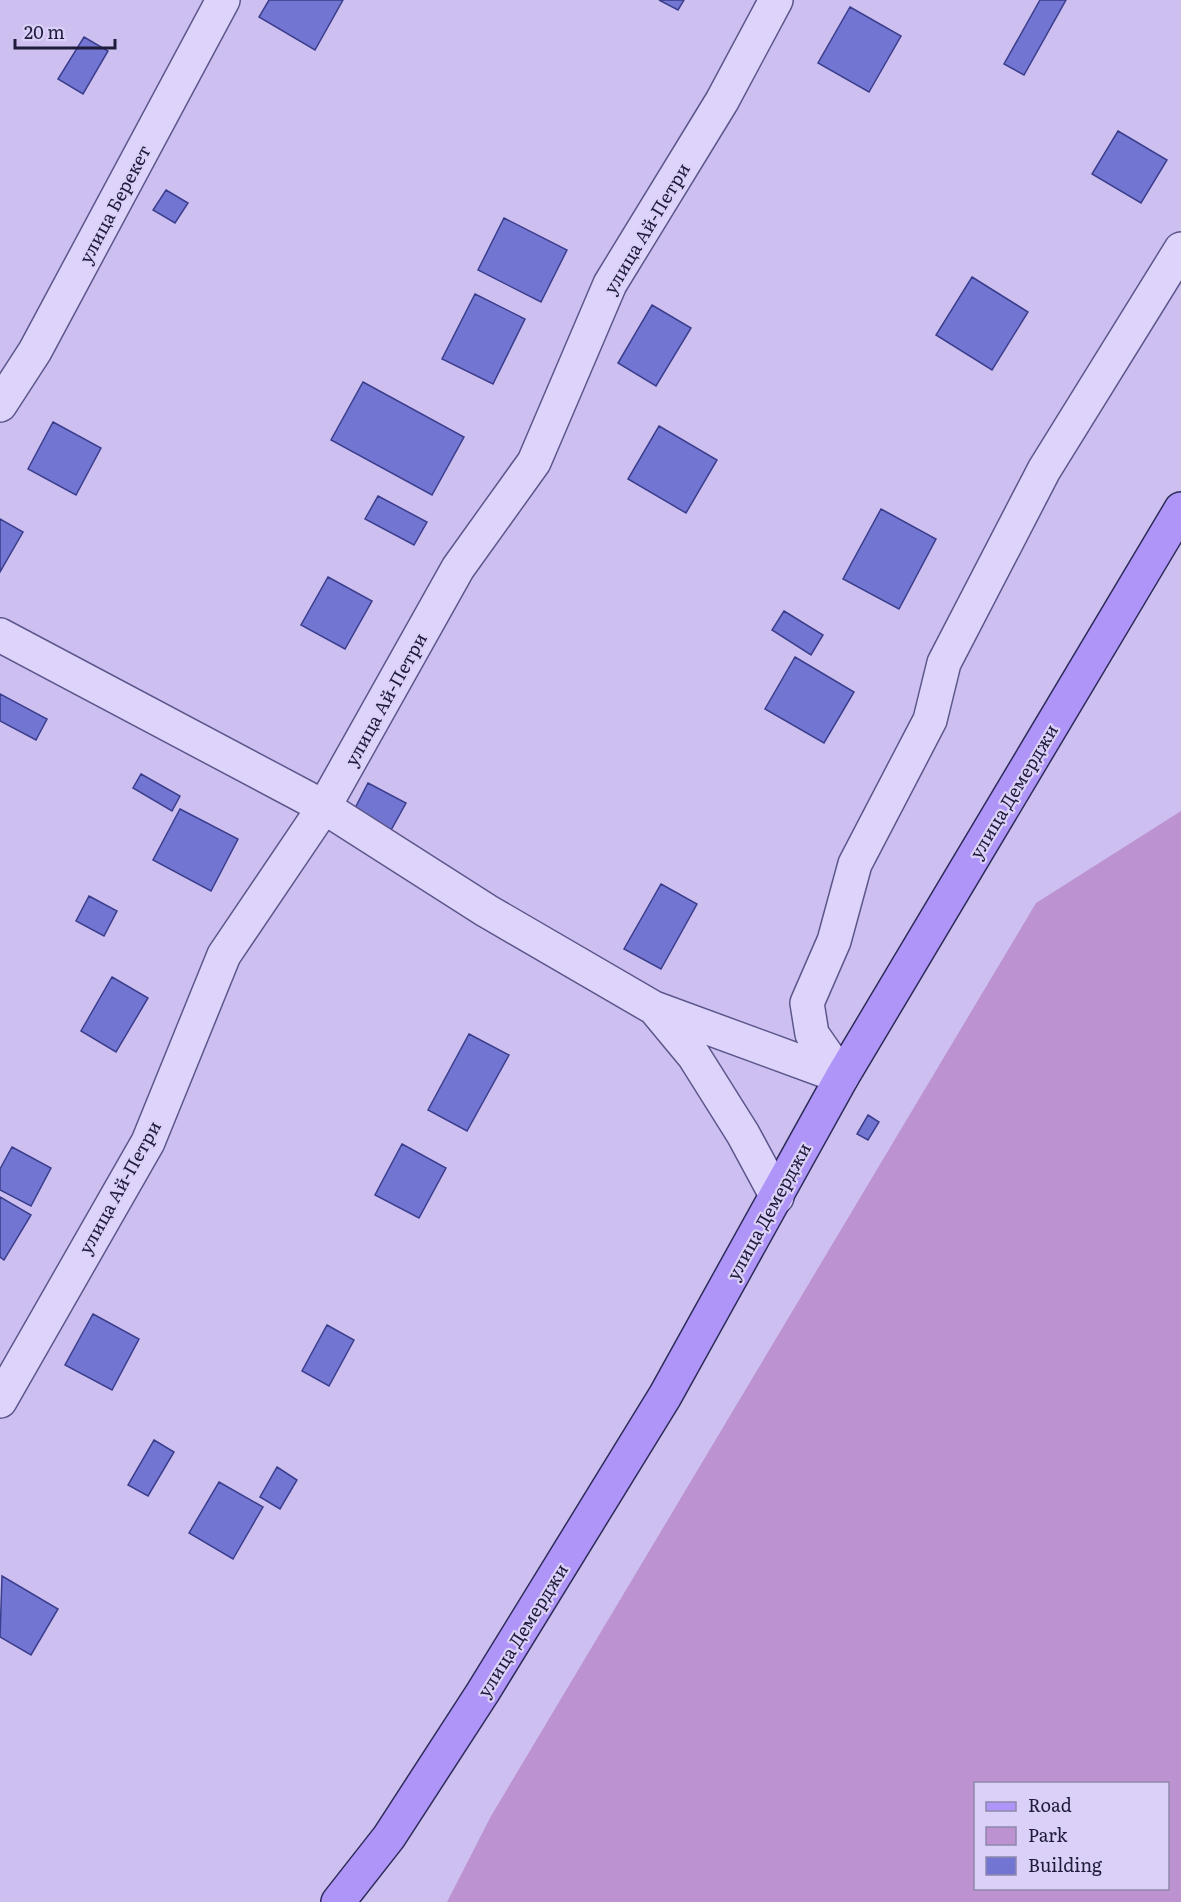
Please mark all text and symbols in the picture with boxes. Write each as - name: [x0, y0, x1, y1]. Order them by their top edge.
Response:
- scale bar: [15, 12, 116, 50]
- text: 20 m: [24, 18, 65, 45]
- street label: улица Берекет: [71, 140, 157, 268]
- street label: улица Ай-Петри: [596, 157, 696, 299]
- street label: улица Ай-Петри: [337, 627, 433, 771]
- street label: улица Демерджи: [962, 718, 1064, 864]
- street label: улица Ай-Петри: [71, 1115, 167, 1259]
- street label: улица Демерджи: [719, 1137, 817, 1285]
- street label: улица Демерджи: [470, 1558, 574, 1702]
- legend: [974, 1782, 1169, 1890]
- text: Road: [1028, 1791, 1072, 1818]
- text: Park: [1028, 1821, 1069, 1848]
- text: Building: [1028, 1851, 1103, 1878]

